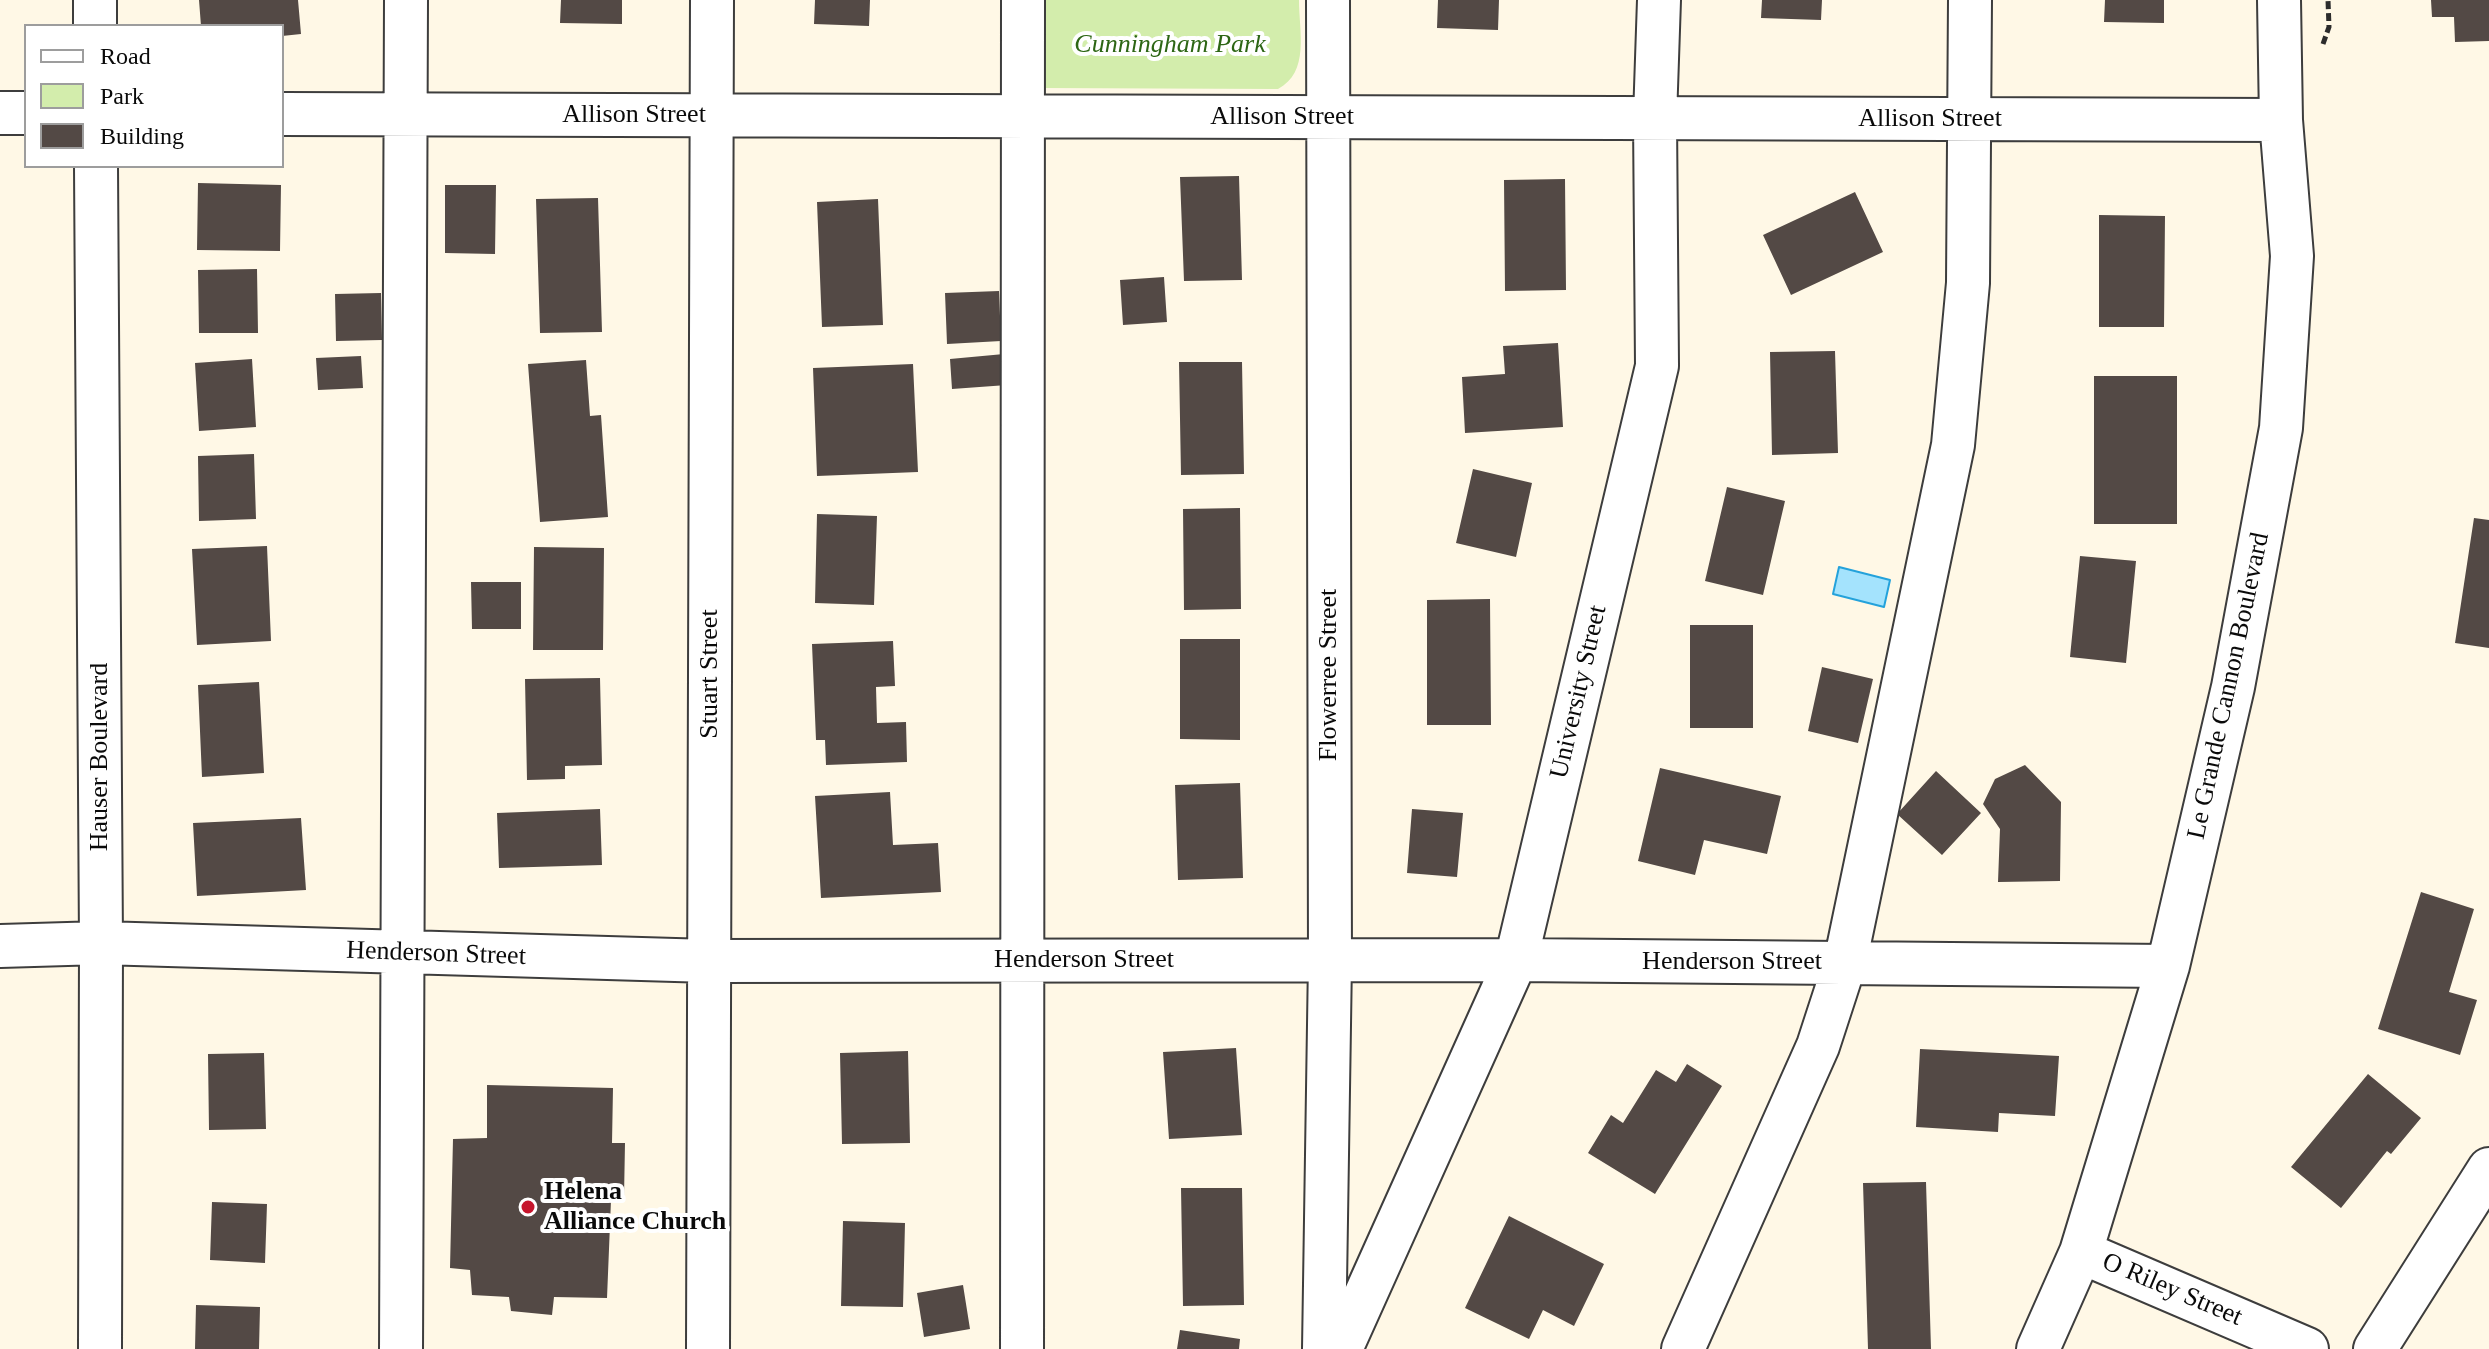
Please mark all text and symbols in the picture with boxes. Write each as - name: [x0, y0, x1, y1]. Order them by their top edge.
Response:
- legend: [24, 24, 284, 168]
- park label: Cunningham Park: [1074, 29, 1266, 61]
- text: Road: [100, 43, 151, 69]
- text: Park: [100, 83, 144, 109]
- street label: Allison Street: [562, 99, 706, 131]
- street label: Allison Street: [1210, 101, 1354, 133]
- street label: Allison Street: [1858, 103, 2002, 135]
- text: Building: [100, 123, 184, 149]
- street label: Le Grande Cannon Boulevard: [2181, 530, 2277, 842]
- street label: Flowerree Street: [1313, 589, 1345, 761]
- street label: University Street: [1544, 602, 1614, 782]
- street label: Stuart Street: [694, 609, 726, 739]
- street label: Hauser Boulevard: [84, 663, 116, 851]
- street label: Henderson Street: [346, 935, 526, 973]
- street label: Henderson Street: [994, 944, 1174, 976]
- street label: Henderson Street: [1642, 946, 1822, 978]
- place label: Helena Alliance Church: [544, 1176, 726, 1238]
- marker: Helena Alliance Church: [519, 1198, 537, 1216]
- street label: O Riley Street: [2097, 1247, 2247, 1333]

